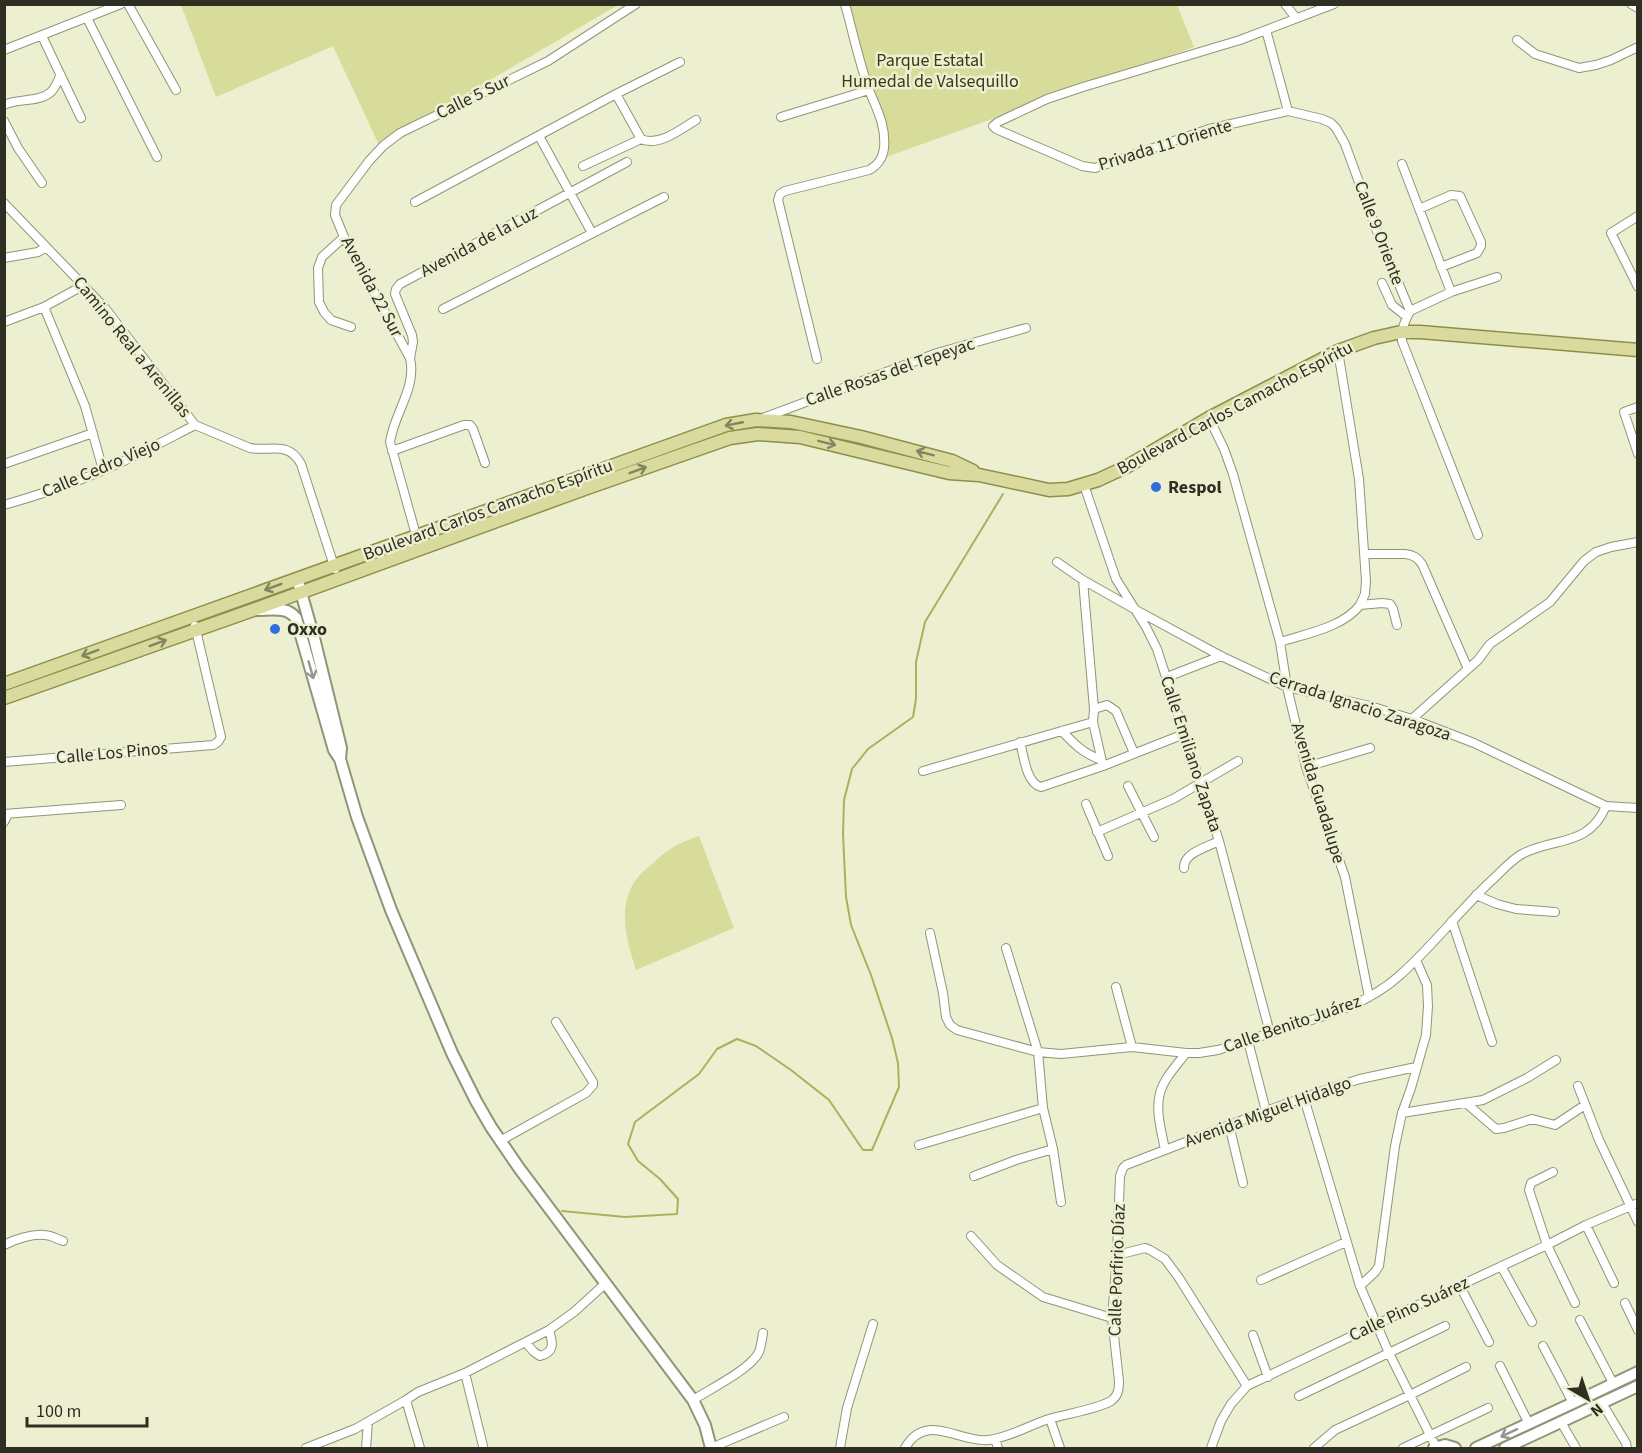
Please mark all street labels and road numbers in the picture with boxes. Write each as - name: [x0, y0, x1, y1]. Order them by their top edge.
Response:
- street label: Calle 5 Sur: [432, 68, 515, 126]
- street label: Privada 11 Oriente: [1095, 113, 1235, 177]
- street label: Calle 9 Oriente: [1348, 177, 1410, 289]
- street label: Avenida de la Luz: [416, 200, 542, 283]
- street label: Avenida 22 Sur: [335, 232, 409, 343]
- street label: Camino Real a Arenillas: [67, 271, 197, 423]
- street label: Calle Rosas del Tepeyac: [802, 331, 978, 413]
- street label: Boulevard Carlos Camacho Espíritu: [1112, 335, 1358, 481]
- street label: Calle Cedro Viejo: [38, 432, 164, 504]
- street label: Boulevard Carlos Camacho Espíritu: [360, 453, 616, 567]
- street label: Cerrada Ignacio Zaragoza: [1266, 665, 1454, 747]
- street label: Calle Emiliano Zapata: [1154, 673, 1228, 835]
- street label: Avenida Guadalupe: [1285, 719, 1351, 867]
- street label: Calle Los Pinos: [55, 736, 169, 770]
- street label: Calle Benito Juárez: [1220, 989, 1365, 1059]
- street label: Avenida Miguel Hidalgo: [1181, 1070, 1355, 1154]
- street label: Calle Porfirio Díaz: [1102, 1203, 1132, 1337]
- street label: Calle Pino Suárez: [1345, 1270, 1474, 1348]

